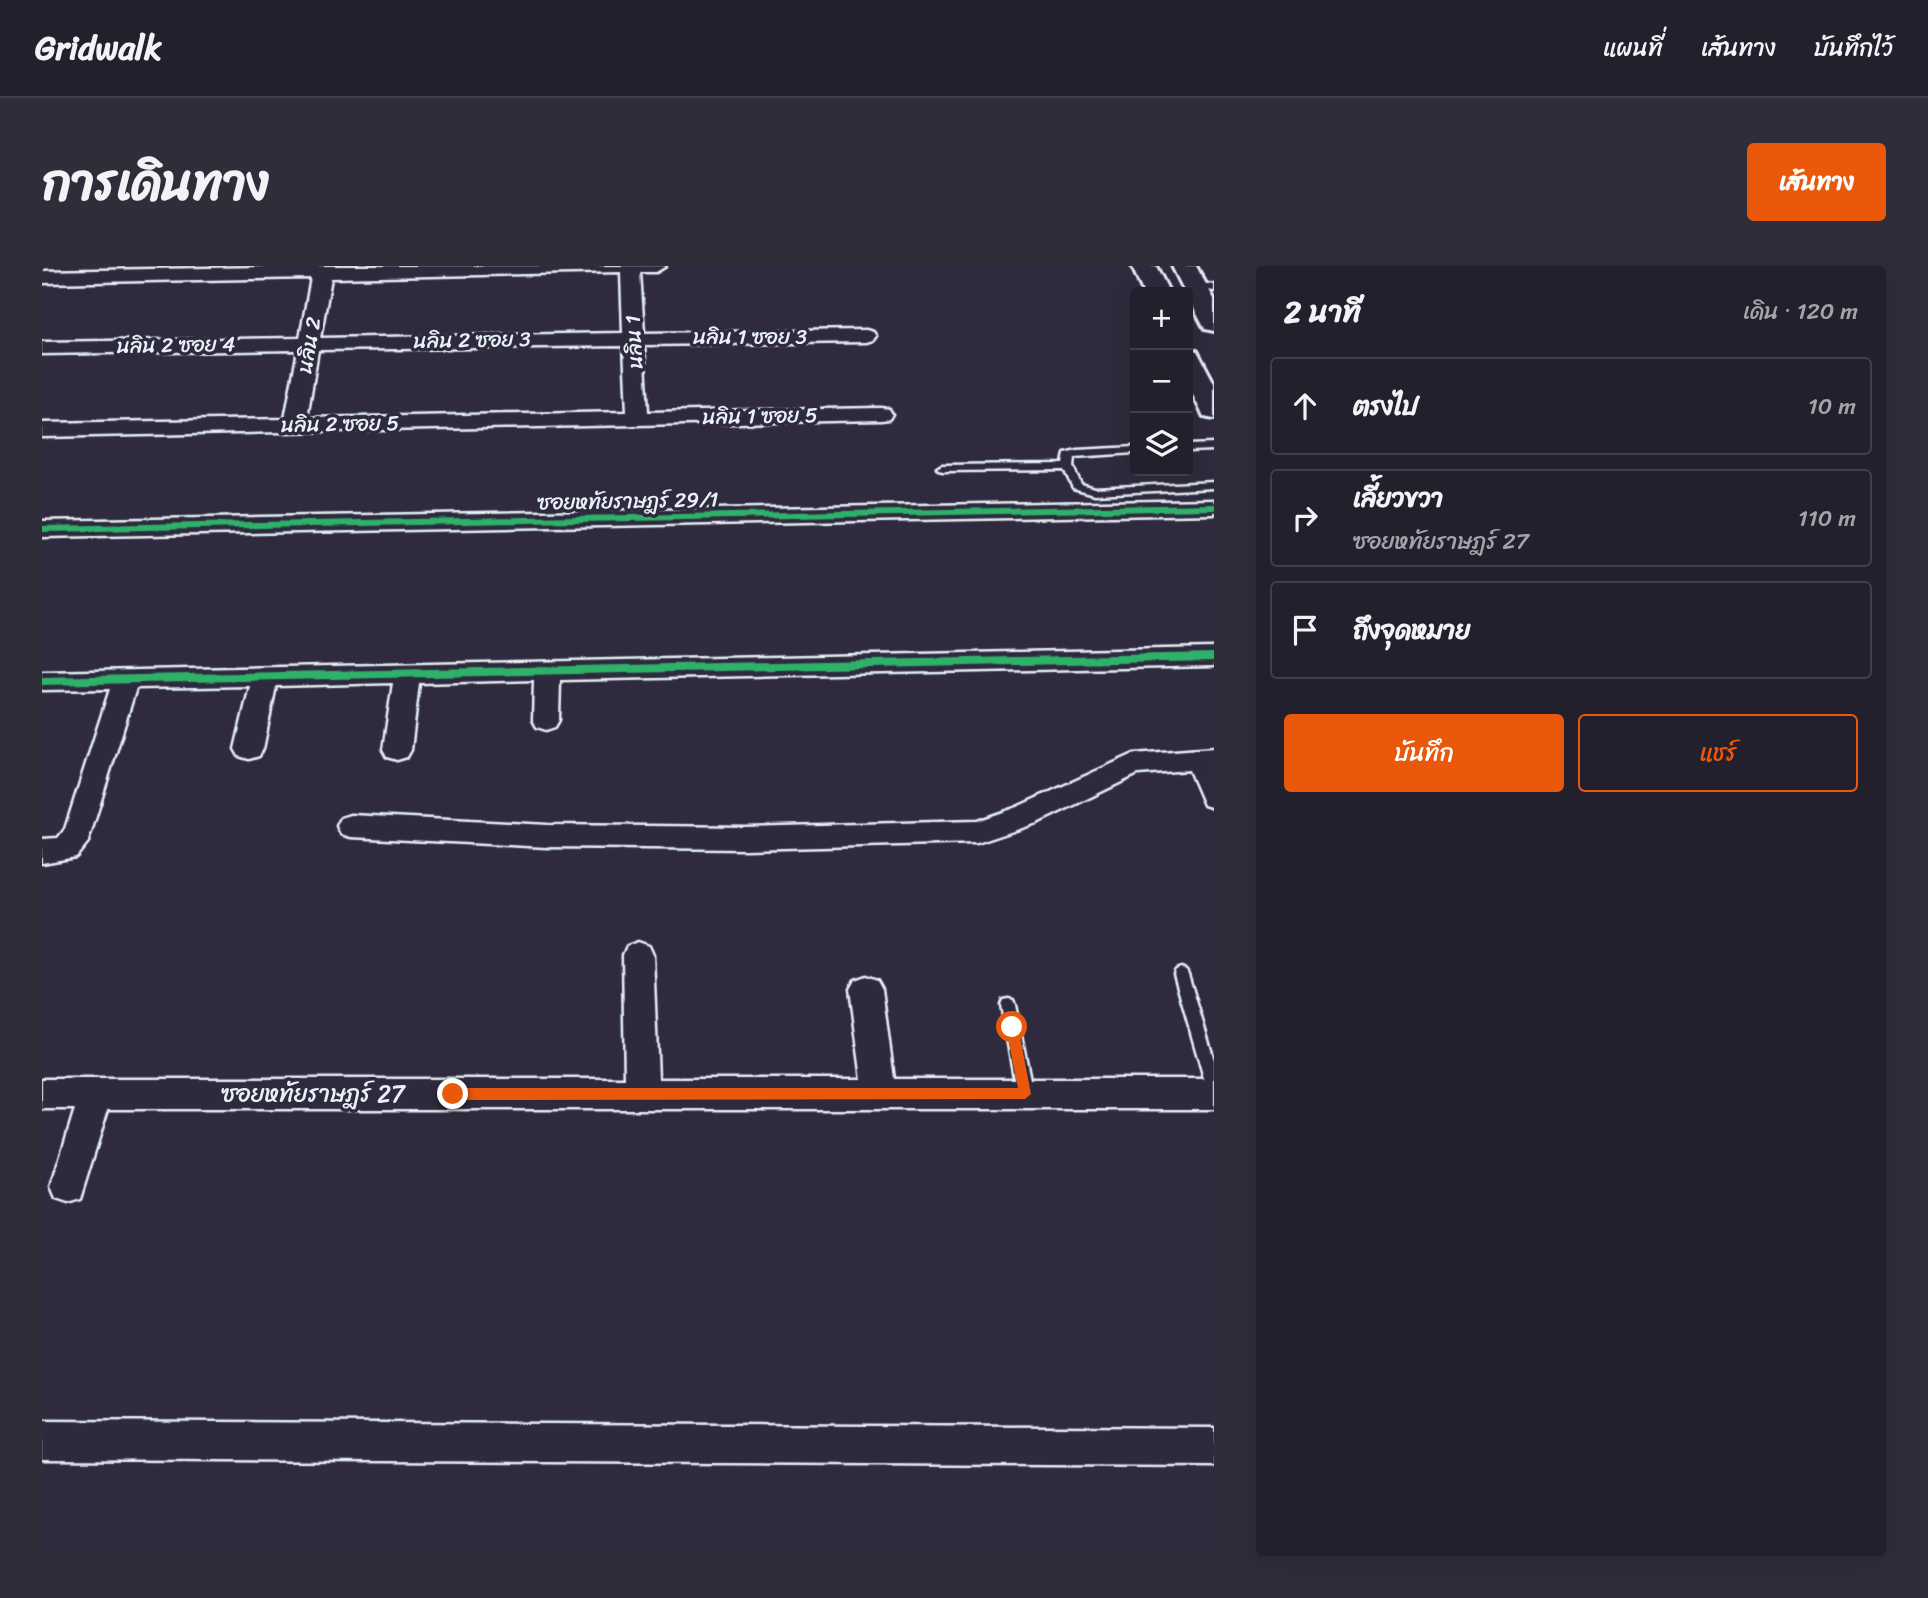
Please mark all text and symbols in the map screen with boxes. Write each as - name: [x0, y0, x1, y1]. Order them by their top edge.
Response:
- text: Gridwalk: [35, 19, 162, 77]
- text: แผนที่: [1603, 27, 1663, 69]
- text: เส้นทาง: [1701, 27, 1776, 69]
- text: บันทึกไว้: [1814, 27, 1893, 69]
- text: การเดินทาง: [42, 139, 269, 226]
- button: เส้นทาง: [1747, 143, 1886, 221]
- text: 2 นาที: [1284, 285, 1361, 339]
- map controls: [1130, 287, 1193, 476]
- button: +: [1130, 287, 1193, 350]
- text: เดิน · 120 m: [1743, 291, 1858, 332]
- street label: นลิน 2: [285, 314, 333, 376]
- street label: นลิน 1: [614, 314, 654, 370]
- street label: นลิน 1 ซอย 3: [693, 318, 807, 356]
- street label: นลิน 2 ซอย 3: [413, 320, 531, 360]
- street label: นลิน 2 ซอย 4: [116, 325, 236, 365]
- button: −: [1130, 350, 1193, 413]
- text: ตรงไป: [1353, 383, 1418, 429]
- text: 10 m: [1808, 386, 1856, 427]
- icon: ahead: [1286, 387, 1324, 425]
- street label: นลิน 1 ซอย 5: [702, 396, 818, 436]
- street label: นลิน 2 ซอย 5: [280, 404, 400, 444]
- button: layers: [1130, 413, 1193, 476]
- text: เลี้ยวขวา: [1353, 475, 1443, 521]
- street label: ซอยหทัยราษฎร์ 29/1: [537, 480, 719, 522]
- text: 110 m: [1798, 498, 1856, 539]
- icon: right: [1286, 499, 1324, 537]
- text: ซอยหทัยราษฎร์ 27: [1353, 521, 1529, 562]
- text: ถึงจุดหมาย: [1353, 607, 1470, 653]
- icon: arrive: [1286, 611, 1324, 649]
- button: บันทึก: [1284, 714, 1564, 792]
- button: แชร์: [1578, 714, 1858, 792]
- route start: [996, 1011, 1027, 1042]
- street label: ซอยหทัยราษฎร์ 27: [221, 1073, 406, 1115]
- route end: [437, 1078, 468, 1109]

